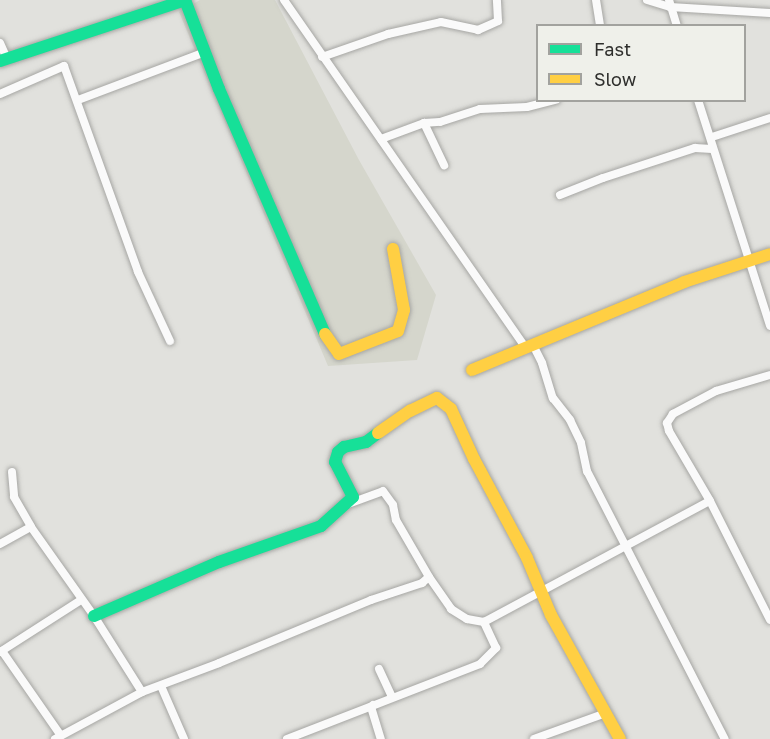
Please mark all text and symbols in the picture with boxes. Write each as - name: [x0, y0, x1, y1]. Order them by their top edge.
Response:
- legend: [536, 24, 746, 102]
- text: Fast: [594, 38, 631, 60]
- text: Slow: [594, 68, 636, 90]

